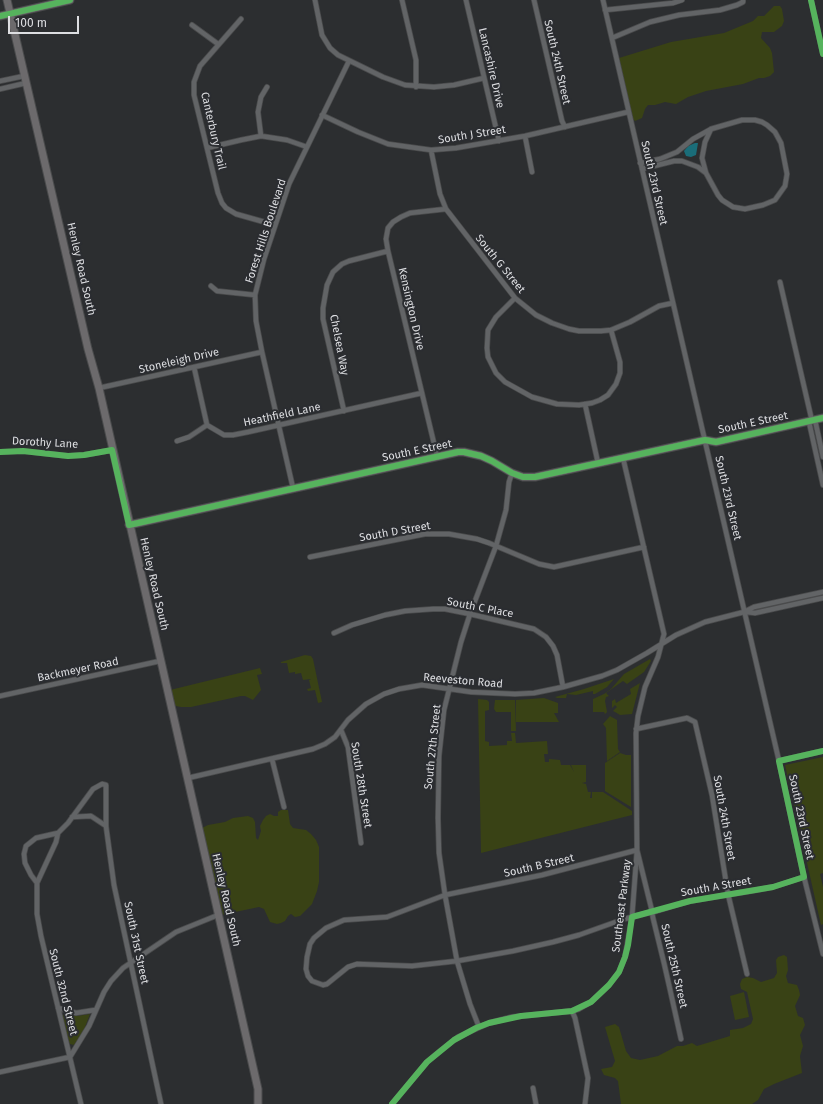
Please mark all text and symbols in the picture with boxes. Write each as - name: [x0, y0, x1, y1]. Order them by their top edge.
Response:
- scale bar: [10, 8, 81, 34]
- text: 100 m: [15, 16, 47, 30]
- street label: South 24th Street: [541, 18, 573, 106]
- street label: Lancashire Drive: [475, 27, 507, 109]
- street label: Canterbury Trail: [198, 91, 228, 171]
- street label: South J Street: [437, 123, 507, 147]
- street label: South 23rd Street: [638, 139, 670, 227]
- street label: Forest Hills Boulevard: [243, 177, 289, 285]
- street label: Henley Road South: [64, 221, 98, 317]
- street label: South G Street: [472, 232, 528, 296]
- street label: Kensington Drive: [395, 266, 427, 352]
- street label: Chelsea Way: [327, 313, 351, 377]
- street label: Stoneleigh Drive: [138, 345, 220, 377]
- street label: Heathfield Lane: [242, 400, 322, 430]
- street label: South E Street: [717, 409, 789, 437]
- street label: Dorothy Lane: [12, 435, 78, 451]
- street label: South E Street: [381, 437, 453, 465]
- street label: South 23rd Street: [712, 454, 744, 542]
- street label: South D Street: [358, 519, 432, 545]
- street label: Henley Road South: [137, 536, 171, 632]
- street label: South C Place: [446, 595, 514, 621]
- street label: Backmeyer Road: [36, 655, 120, 685]
- street label: Reeveston Road: [423, 671, 503, 691]
- street label: South 27th Street: [422, 704, 444, 790]
- street label: South 28th Street: [348, 741, 374, 829]
- street label: South 23rd Street: [786, 773, 816, 861]
- street label: South 24th Street: [710, 774, 738, 862]
- street label: Henley Road South: [209, 852, 243, 948]
- street label: South B Street: [503, 852, 575, 880]
- street label: Southeast Parkway: [610, 859, 634, 953]
- street label: South A Street: [680, 874, 752, 900]
- street label: South 31st Street: [121, 901, 151, 985]
- street label: South 25th Street: [658, 923, 690, 1009]
- street label: South 32nd Street: [46, 947, 80, 1037]

